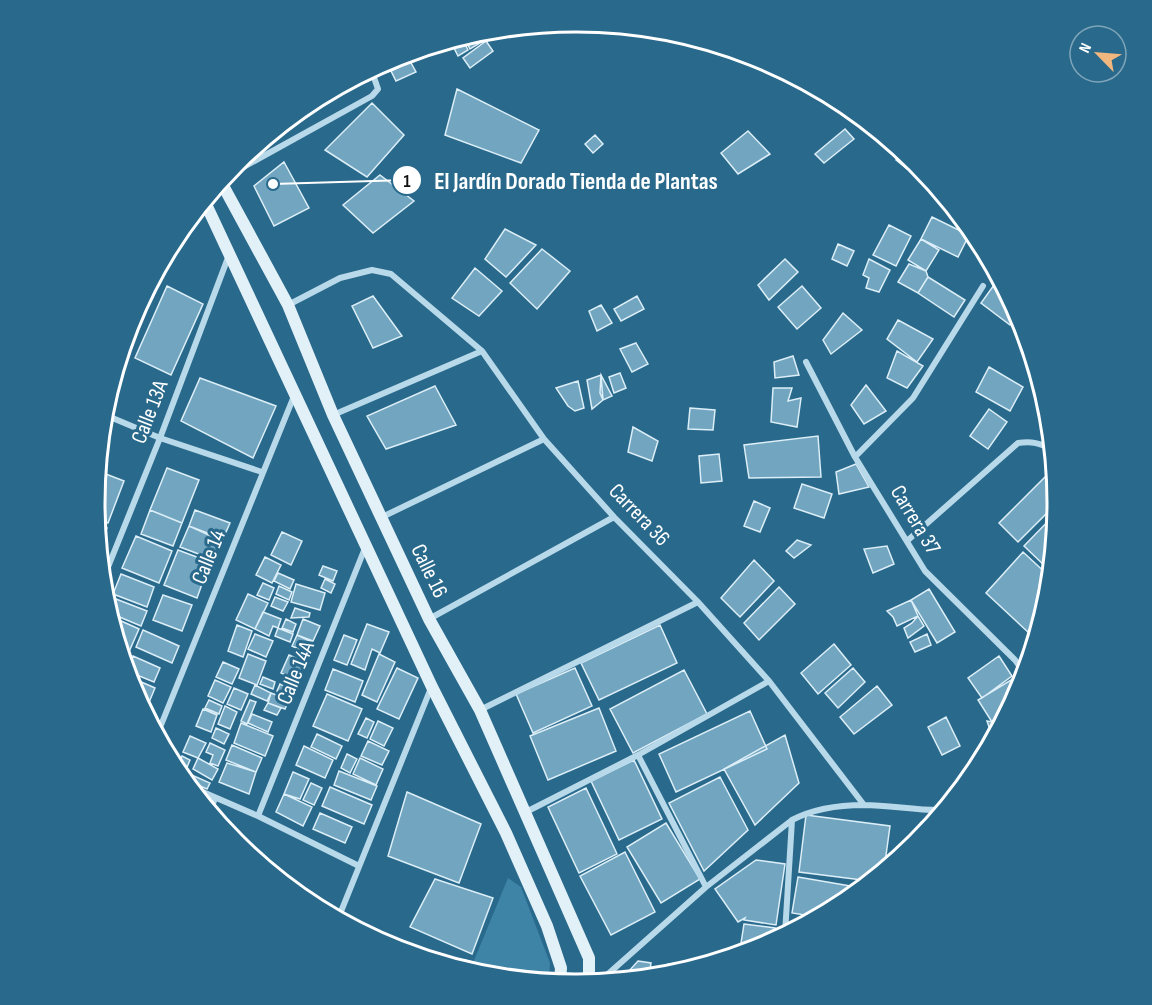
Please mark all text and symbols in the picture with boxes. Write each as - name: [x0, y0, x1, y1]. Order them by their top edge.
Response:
- north arrow: [1068, 24, 1128, 84]
- text: N: [1075, 40, 1096, 56]
- callout: El Jardín Dorado Tienda de Plantas: [392, 159, 730, 201]
- text: El Jardín Dorado Tienda de Plantas: [434, 167, 718, 196]
- text: 1: [403, 171, 411, 192]
- street label: Calle 13A: [126, 376, 175, 447]
- street label: Carrera 36: [603, 478, 675, 552]
- street label: Carrera 37: [884, 481, 946, 560]
- street label: Calle 14: [186, 526, 232, 588]
- street label: Calle 16: [404, 540, 454, 602]
- street label: Calle 14A: [271, 637, 321, 708]

